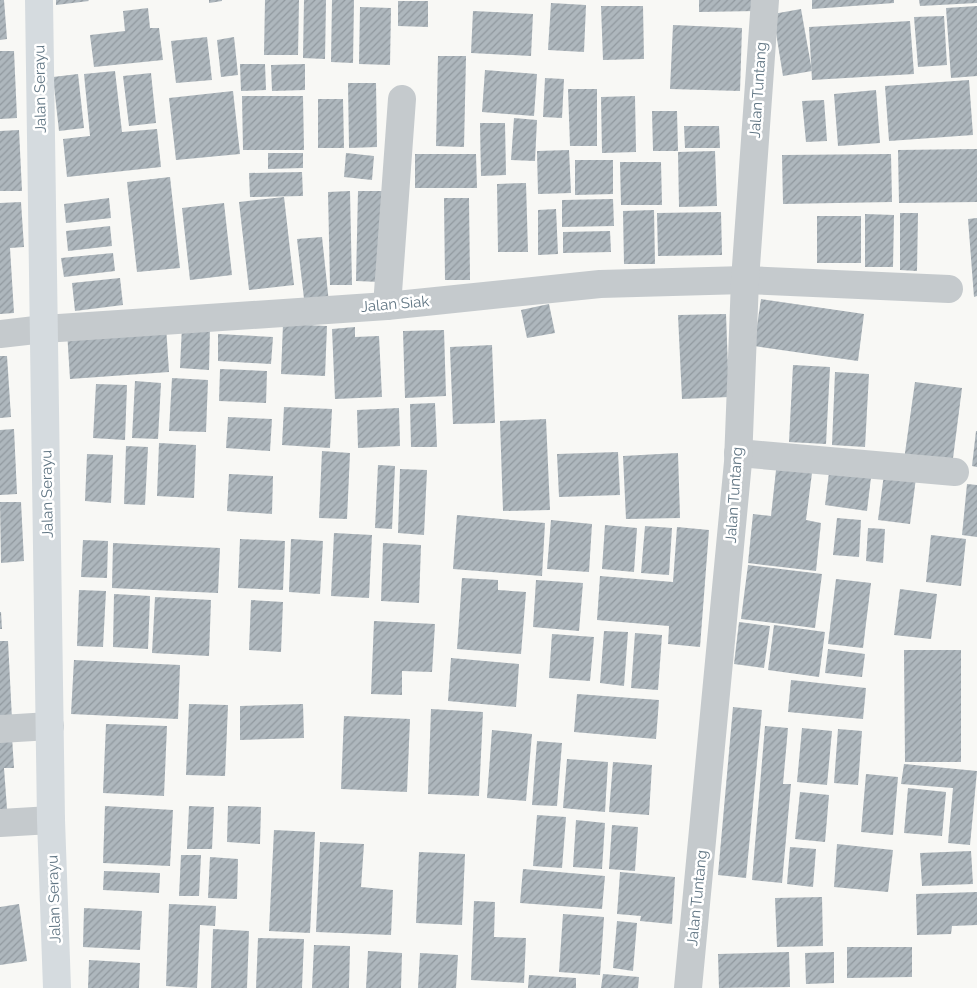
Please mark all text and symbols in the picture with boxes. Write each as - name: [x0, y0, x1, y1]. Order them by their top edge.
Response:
- street label: Jalan Tuntang: [746, 41, 770, 139]
- street label: Jalan Serayu: [30, 45, 50, 133]
- street label: Jalan Siak: [360, 292, 430, 316]
- street label: Jalan Tuntang: [722, 446, 746, 544]
- street label: Jalan Serayu: [37, 450, 57, 538]
- street label: Jalan Tuntang: [683, 849, 711, 947]
- street label: Jalan Serayu: [43, 855, 65, 943]

